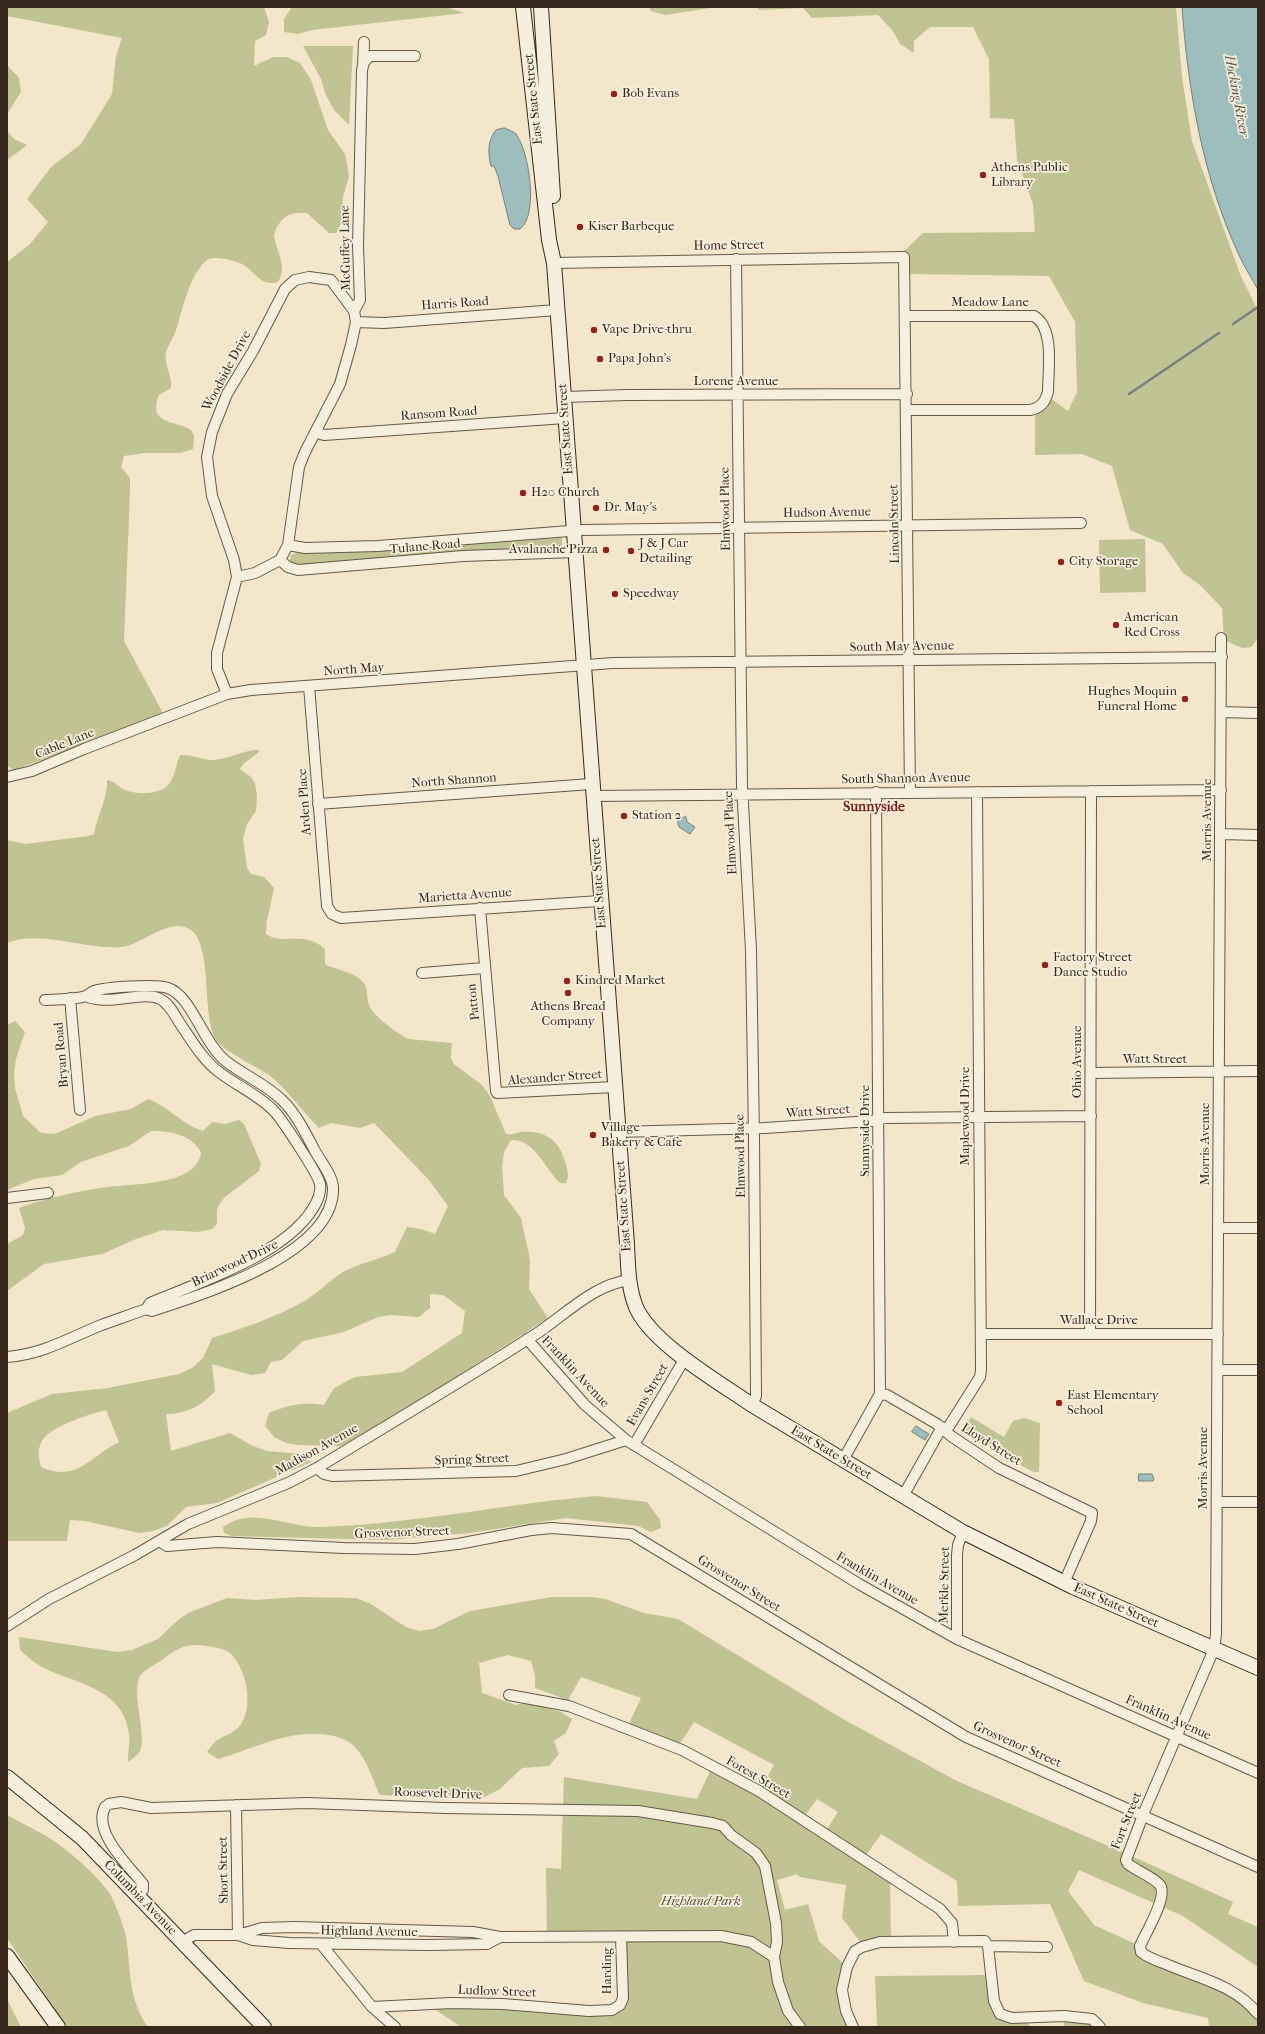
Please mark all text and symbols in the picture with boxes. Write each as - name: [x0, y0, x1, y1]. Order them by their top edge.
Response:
- street label: East State Street: [521, 53, 547, 145]
- water label: Hocking River: [1220, 54, 1252, 138]
- place label: Bob Evans: [622, 86, 679, 102]
- marker: Bob Evans: [609, 89, 619, 99]
- place label: Athens Public Library: [991, 160, 1068, 191]
- marker: Athens Public Library: [978, 170, 988, 180]
- street label: McGuffey Lane: [337, 205, 355, 291]
- place label: Kiser Barbeque: [588, 219, 675, 235]
- marker: Kiser Barbeque: [575, 222, 585, 232]
- street label: Home Street: [693, 238, 765, 254]
- street label: Harris Road: [421, 294, 489, 314]
- street label: Meadow Lane: [951, 295, 1029, 311]
- place label: Vape Drive-thru: [602, 322, 692, 338]
- marker: Vape Drive-thru: [589, 325, 599, 335]
- street label: Woodside Drive: [199, 328, 255, 414]
- place label: Papa John's: [608, 351, 671, 367]
- marker: Papa John's: [595, 354, 605, 364]
- street label: Lorene Avenue: [694, 374, 778, 390]
- street label: East State Street: [555, 383, 577, 475]
- street label: Ransom Road: [400, 404, 478, 424]
- street label: Elmwood Place: [717, 467, 735, 551]
- street label: Lincoln Street: [887, 484, 903, 564]
- place label: H20 Church: [531, 485, 600, 501]
- marker: H20 Church: [518, 488, 528, 498]
- place label: Dr. May's: [604, 500, 657, 516]
- marker: Dr. May's: [591, 503, 601, 513]
- street label: Hudson Avenue: [783, 504, 871, 522]
- street label: Tulane Road: [389, 536, 461, 558]
- place label: J & J Car Detailing: [639, 536, 692, 567]
- place label: Avalanche Pizza: [509, 542, 598, 558]
- marker: Avalanche Pizza: [601, 545, 611, 555]
- marker: J & J Car Detailing: [626, 546, 636, 556]
- place label: City Storage: [1069, 554, 1139, 570]
- marker: City Storage: [1056, 557, 1066, 567]
- place label: Speedway: [623, 586, 679, 602]
- marker: Speedway: [610, 589, 620, 599]
- place label: American Red Cross: [1124, 610, 1180, 641]
- marker: American Red Cross: [1111, 620, 1121, 630]
- street label: South May Avenue: [850, 638, 954, 656]
- street label: North May: [323, 660, 385, 680]
- place label: Hughes Moquin Funeral Home: [1087, 684, 1177, 715]
- marker: Hughes Moquin Funeral Home: [1180, 694, 1190, 704]
- street label: Cable Lane: [33, 725, 97, 763]
- street label: Arden Place: [295, 768, 315, 836]
- street label: North Shannon: [411, 770, 497, 792]
- street label: South Shannon Avenue: [841, 770, 971, 788]
- street label: Morris Avenue: [1200, 779, 1216, 861]
- street label: Elmwood Place: [721, 791, 741, 875]
- district label: Sunnyside: [843, 800, 905, 816]
- place label: Station 2: [632, 808, 681, 824]
- marker: Station 2: [619, 811, 629, 821]
- street label: East State Street: [588, 837, 610, 929]
- street label: Marietta Avenue: [418, 885, 512, 907]
- place label: Factory Street Dance Studio: [1053, 950, 1132, 981]
- marker: Factory Street Dance Studio: [1040, 960, 1050, 970]
- place label: Kindred Market: [575, 973, 665, 989]
- marker: Kindred Market: [562, 976, 572, 986]
- street label: Patton: [464, 983, 484, 1021]
- marker: Athens Bread Company: [563, 988, 573, 998]
- place label: Athens Bread Company: [530, 999, 606, 1030]
- street label: Bryan Road: [51, 1021, 73, 1089]
- street label: Ohio Avenue: [1070, 1026, 1086, 1098]
- street label: Watt Street: [1123, 1052, 1187, 1068]
- street label: Alexander Street: [507, 1067, 603, 1089]
- street label: Maplewood Drive: [958, 1067, 974, 1165]
- street label: Sunnyside Drive: [858, 1085, 874, 1177]
- street label: Watt Street: [785, 1102, 851, 1122]
- street label: Morris Avenue: [1198, 1103, 1214, 1185]
- street label: Elmwood Place: [732, 1114, 750, 1198]
- place label: Village Bakery & Cafe: [601, 1120, 682, 1151]
- marker: Village Bakery & Cafe: [588, 1130, 598, 1140]
- street label: East State Street: [613, 1160, 635, 1252]
- street label: Briarwood Drive: [189, 1237, 281, 1291]
- street label: Wallace Drive: [1060, 1313, 1138, 1329]
- street label: Franklin Avenue: [538, 1333, 612, 1411]
- street label: Evans Street: [624, 1361, 672, 1429]
- place label: East Elementary School: [1067, 1388, 1159, 1419]
- marker: East Elementary School: [1054, 1398, 1064, 1408]
- street label: Lloyd Street: [958, 1420, 1024, 1470]
- street label: Madison Avenue: [273, 1421, 361, 1479]
- street label: East State Street: [788, 1423, 874, 1483]
- street label: Morris Avenue: [1196, 1427, 1212, 1509]
- street label: Spring Street: [434, 1451, 510, 1469]
- street label: Grosvenor Street: [354, 1524, 450, 1542]
- street label: Merkle Street: [937, 1546, 953, 1624]
- street label: Franklin Avenue: [833, 1549, 921, 1609]
- street label: Grosvenor Street: [694, 1552, 784, 1616]
- street label: East State Street: [1071, 1580, 1161, 1632]
- street label: Franklin Avenue: [1123, 1692, 1213, 1744]
- street label: Grosvenor Street: [970, 1718, 1064, 1772]
- street label: Forest Street: [723, 1753, 793, 1803]
- street label: Roosevelt Drive: [393, 1785, 483, 1803]
- street label: Fort Street: [1108, 1790, 1146, 1852]
- street label: Short Street: [216, 1836, 232, 1904]
- street label: Columbia Avenue: [100, 1857, 180, 1939]
- park label: Highland Park: [661, 1894, 741, 1910]
- street label: Highland Avenue: [320, 1923, 418, 1941]
- street label: Harding: [600, 1947, 616, 1995]
- street label: Ludlow Street: [457, 1983, 537, 2001]

